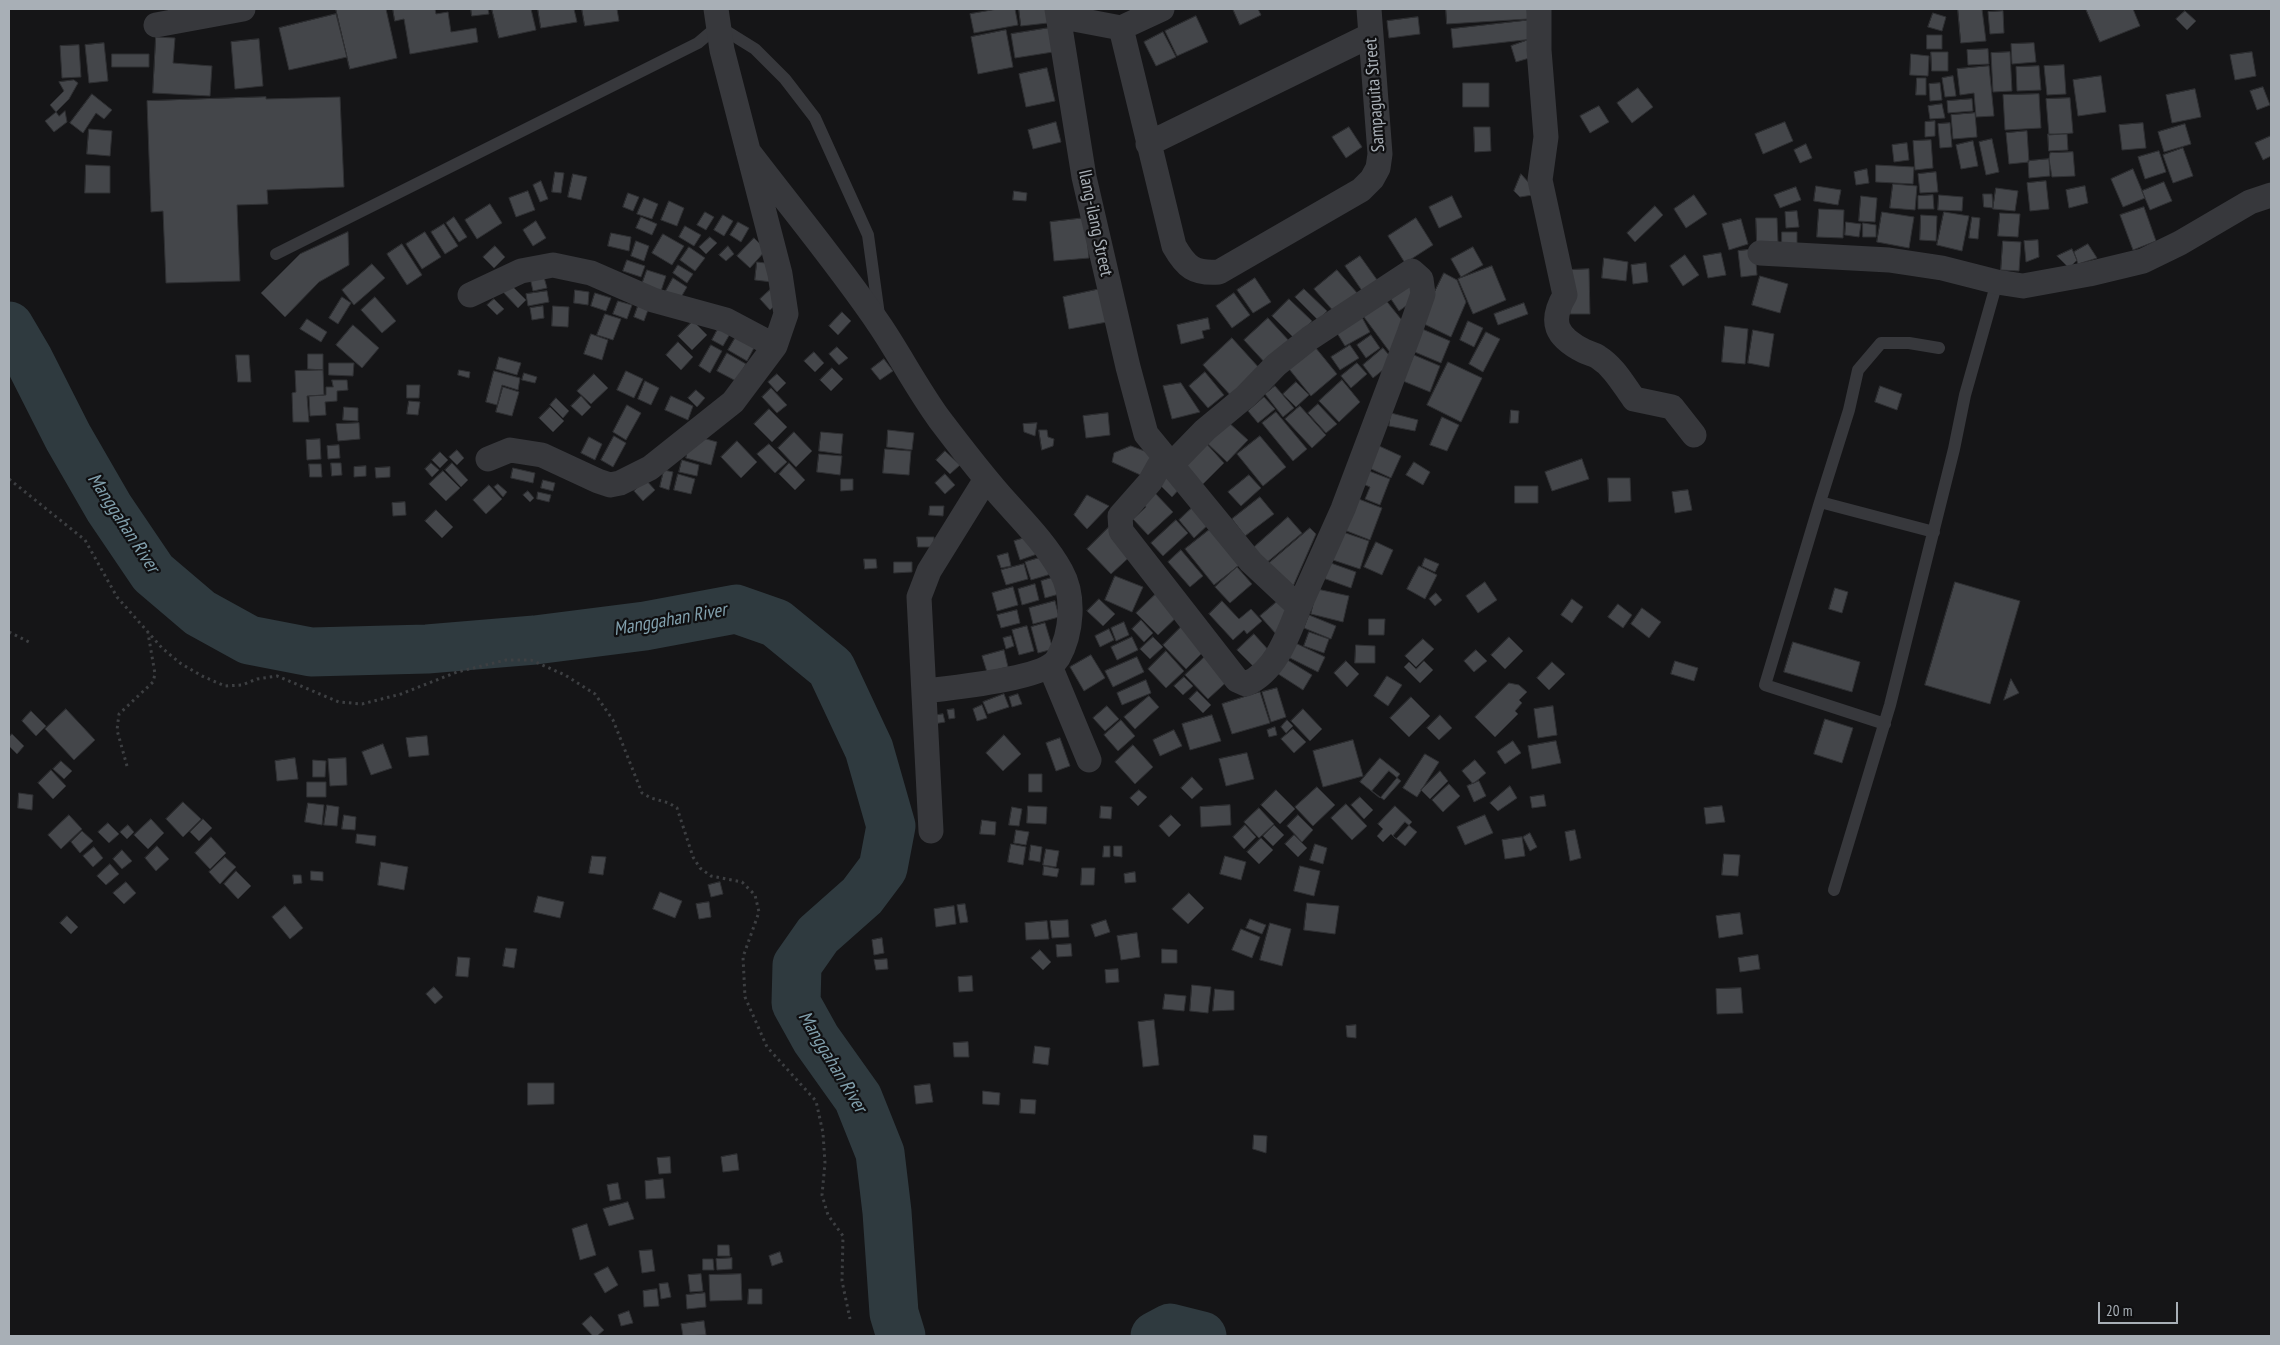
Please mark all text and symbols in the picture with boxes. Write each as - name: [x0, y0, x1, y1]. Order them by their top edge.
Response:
- street label: Sampaguita Street: [1360, 37, 1390, 153]
- street label: Ilang-ilang Street: [1073, 168, 1117, 278]
- water label: Manggahan River: [82, 469, 164, 577]
- water label: Manggahan River: [612, 599, 728, 641]
- water label: Manggahan River: [793, 1007, 871, 1117]
- scale bar: [2100, 1292, 2180, 1324]
- text: 20 m: [2106, 1301, 2132, 1320]

